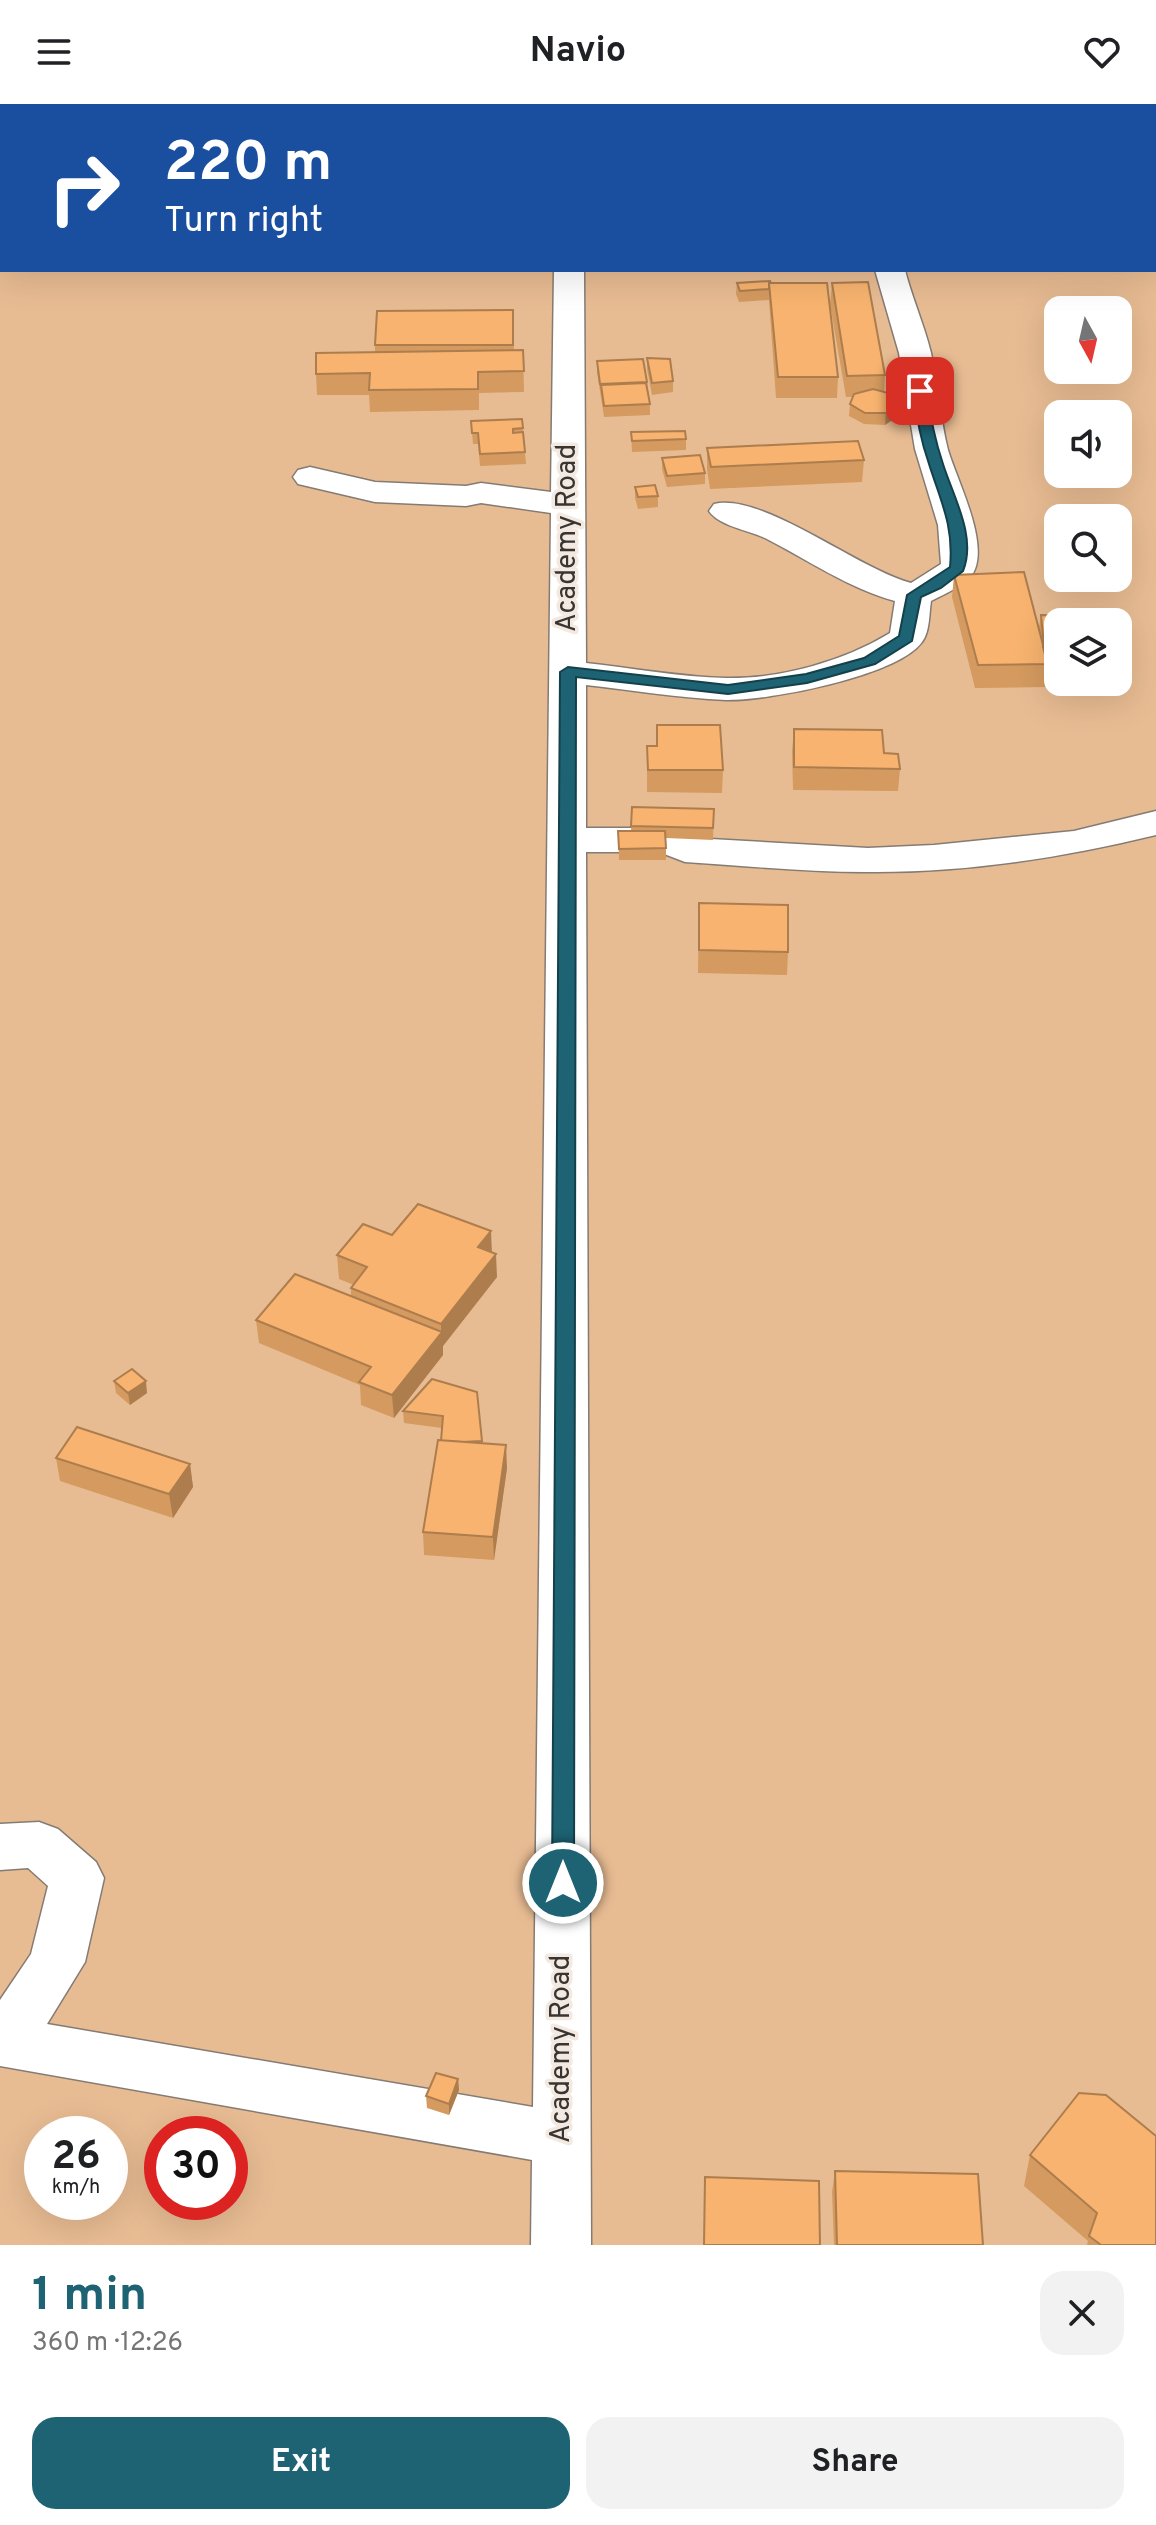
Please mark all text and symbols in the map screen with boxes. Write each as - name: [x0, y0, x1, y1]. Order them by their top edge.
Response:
- text: Navio: [530, 29, 626, 75]
- icon: menu: [32, 30, 76, 74]
- icon: heart: [1080, 30, 1124, 74]
- text: 220 m: [164, 130, 332, 200]
- icon: right: [32, 136, 136, 240]
- text: Turn right: [164, 199, 323, 245]
- north arrow: [1044, 296, 1132, 384]
- map controls: [1044, 296, 1132, 696]
- pin: [886, 357, 954, 425]
- icon: arrive: [898, 369, 942, 413]
- button: sound: [1044, 400, 1132, 488]
- street label: Academy Road: [550, 444, 586, 632]
- button: search: [1044, 504, 1132, 592]
- button: layers: [1044, 608, 1132, 696]
- position arrow: [521, 1841, 605, 1925]
- street label: Academy Road: [544, 1955, 580, 2143]
- speed limit sign: 30: [144, 2116, 248, 2220]
- text: 26: [51, 2133, 101, 2183]
- text: km/h: [52, 2175, 100, 2201]
- text: 1 min: [32, 2267, 147, 2327]
- button: close: [1040, 2271, 1124, 2355]
- text: 360 m · 12:26: [32, 2327, 183, 2360]
- button: Exit: [32, 2417, 570, 2509]
- button: Share: [586, 2417, 1124, 2509]

